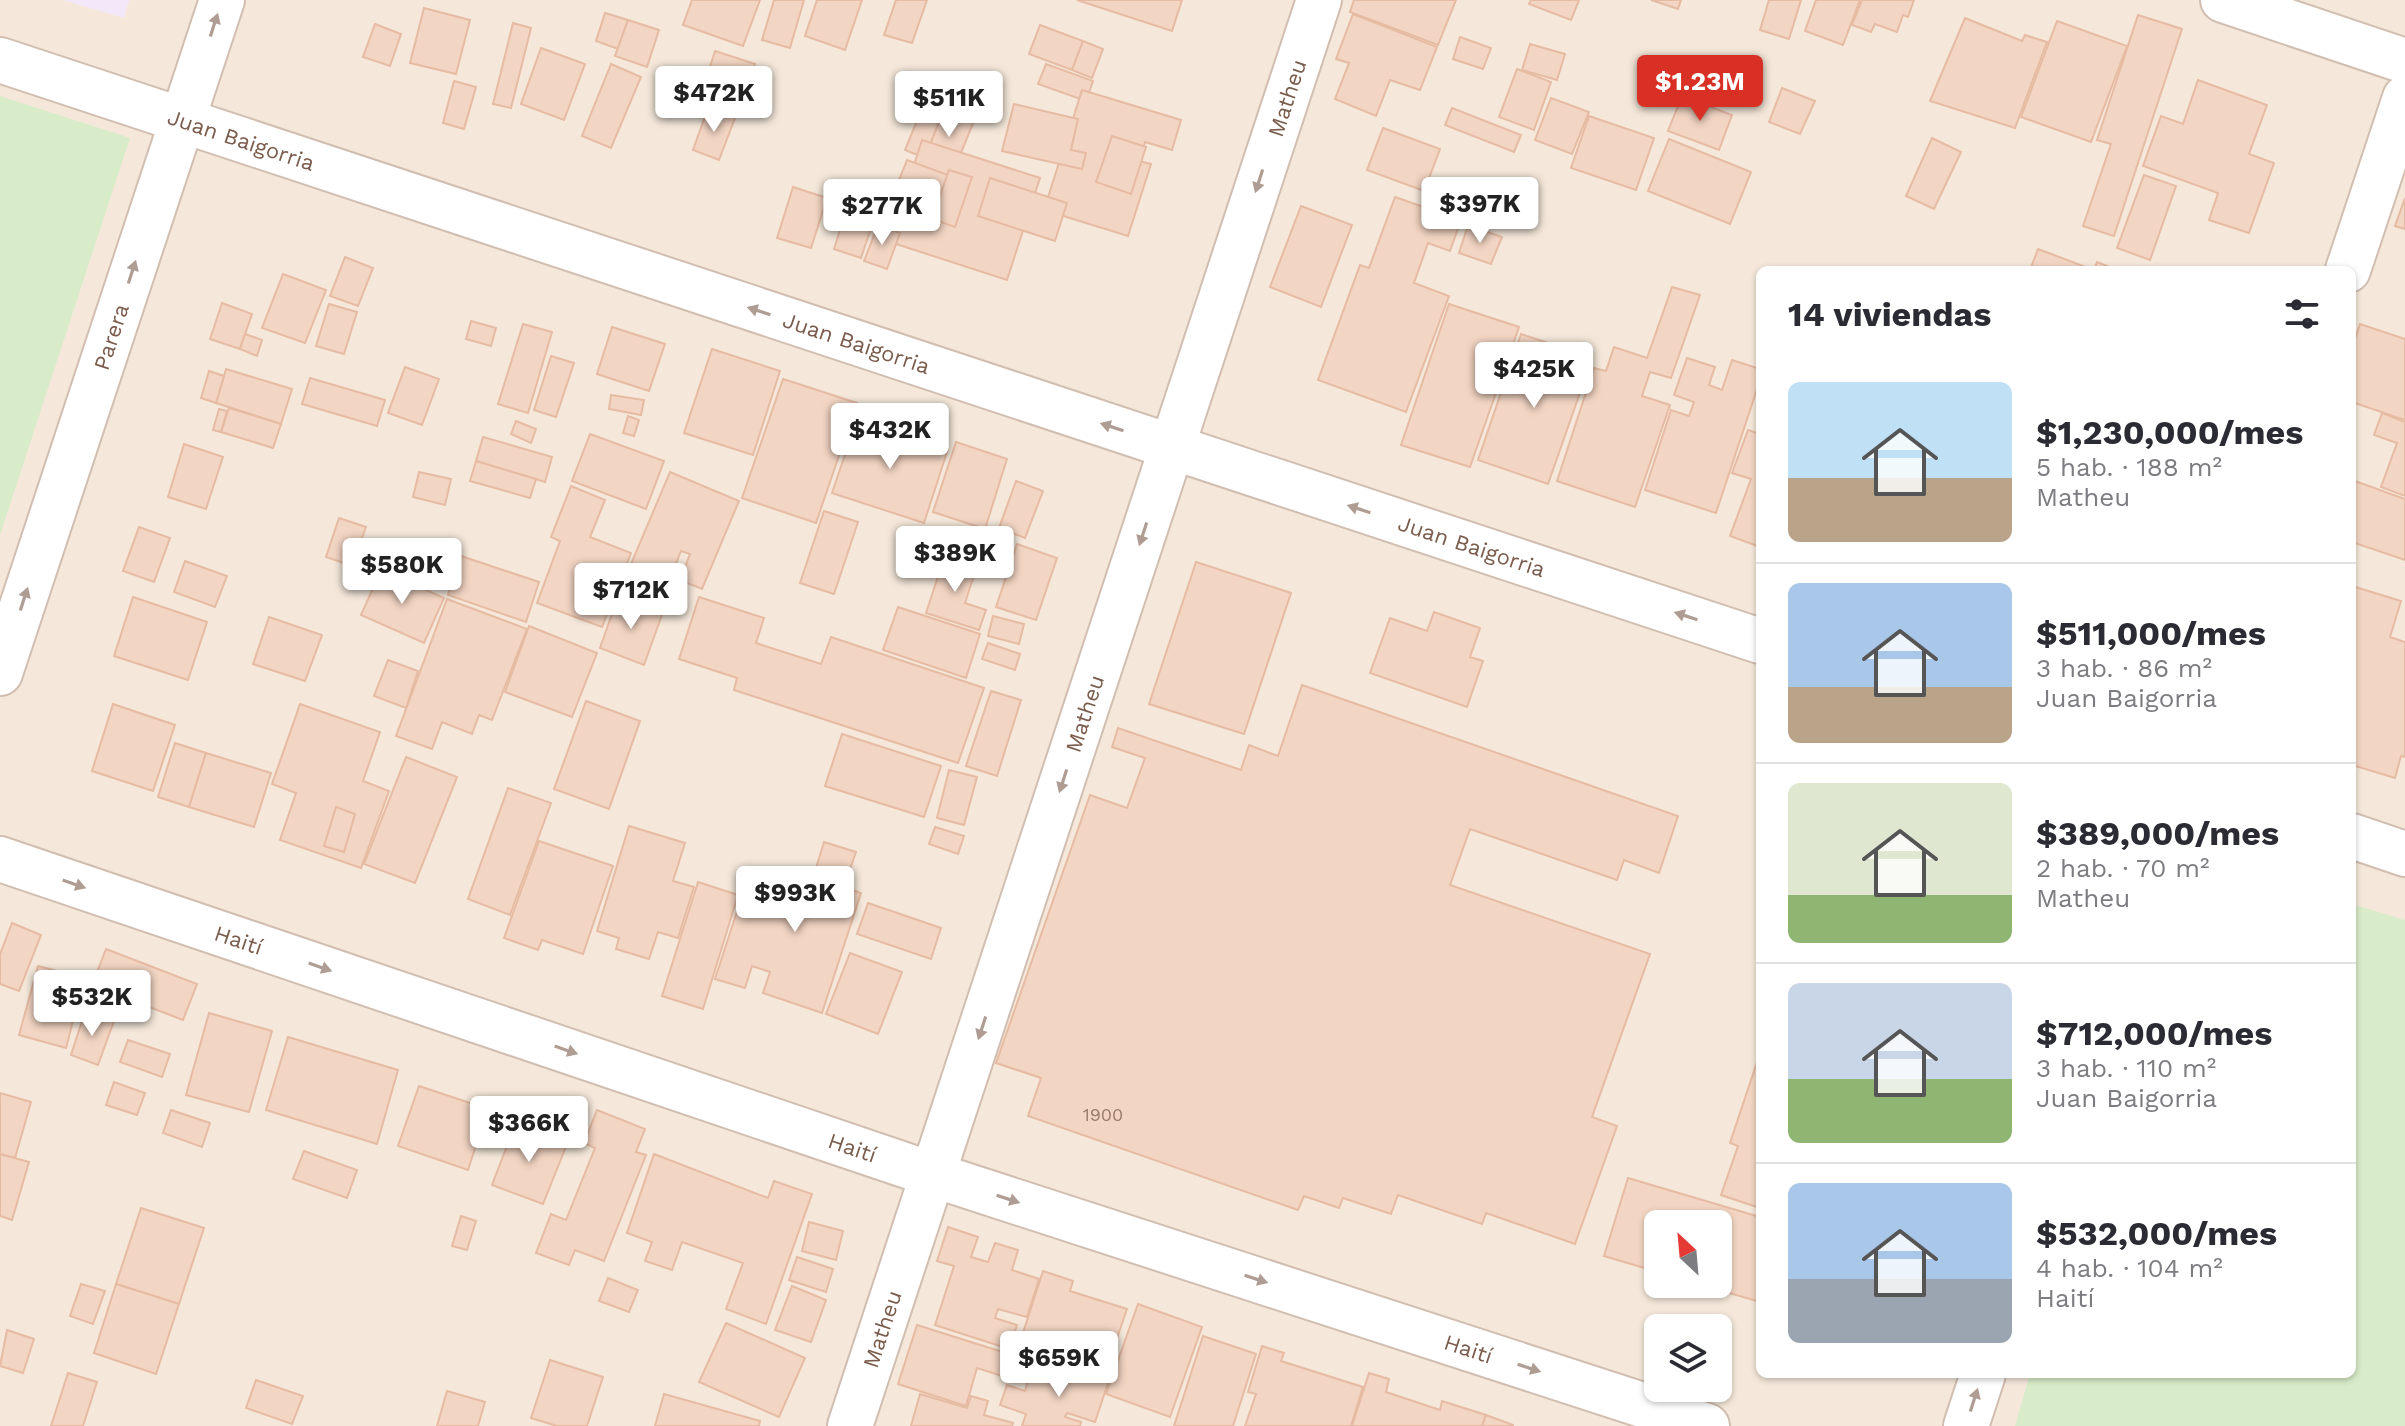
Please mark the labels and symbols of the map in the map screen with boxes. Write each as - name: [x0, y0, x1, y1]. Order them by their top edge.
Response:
- one-way arrow: [208, 13, 221, 37]
- pin: $1.23M: [1635, 55, 1765, 123]
- street label: Matheu: [1263, 56, 1312, 140]
- pin: $472K: [658, 66, 770, 134]
- pin: $511K: [893, 71, 1005, 139]
- street label: Juan Baigorria: [164, 104, 318, 176]
- one-way arrow: [1253, 169, 1265, 193]
- pin: $397K: [1424, 177, 1536, 245]
- pin: $277K: [826, 179, 938, 247]
- one-way arrow: [127, 260, 139, 284]
- street label: Parera: [89, 301, 134, 373]
- one-way arrow: [747, 304, 771, 316]
- street label: Juan Baigorria: [780, 307, 933, 379]
- pin: $425K: [1478, 342, 1590, 410]
- pin: $432K: [834, 403, 946, 471]
- one-way arrow: [1100, 420, 1124, 433]
- one-way arrow: [1347, 502, 1371, 514]
- street label: Juan Baigorria: [1395, 510, 1548, 582]
- one-way arrow: [1137, 522, 1149, 546]
- pin: $389K: [899, 526, 1011, 594]
- pin: $580K: [346, 538, 458, 606]
- pin: $712K: [575, 563, 687, 631]
- one-way arrow: [19, 586, 31, 610]
- one-way arrow: [1674, 610, 1698, 622]
- street label: Matheu: [1060, 672, 1109, 756]
- one-way arrow: [1056, 769, 1068, 793]
- pin: $993K: [739, 866, 851, 934]
- one-way arrow: [62, 878, 86, 890]
- street label: Haití: [211, 920, 266, 960]
- one-way arrow: [308, 962, 332, 974]
- pin: $532K: [36, 970, 148, 1038]
- one-way arrow: [975, 1017, 988, 1041]
- one-way arrow: [555, 1045, 579, 1057]
- pin: $366K: [473, 1096, 585, 1164]
- house number: 1900: [1083, 1104, 1123, 1125]
- street label: Haití: [825, 1128, 880, 1168]
- one-way arrow: [997, 1193, 1021, 1205]
- north arrow: [1644, 1210, 1732, 1298]
- one-way arrow: [1244, 1274, 1268, 1286]
- street label: Matheu: [858, 1287, 907, 1371]
- street label: Haití: [1441, 1330, 1496, 1369]
- pin: $659K: [1003, 1331, 1115, 1399]
- one-way arrow: [1518, 1363, 1542, 1375]
- one-way arrow: [1969, 1388, 1981, 1412]

